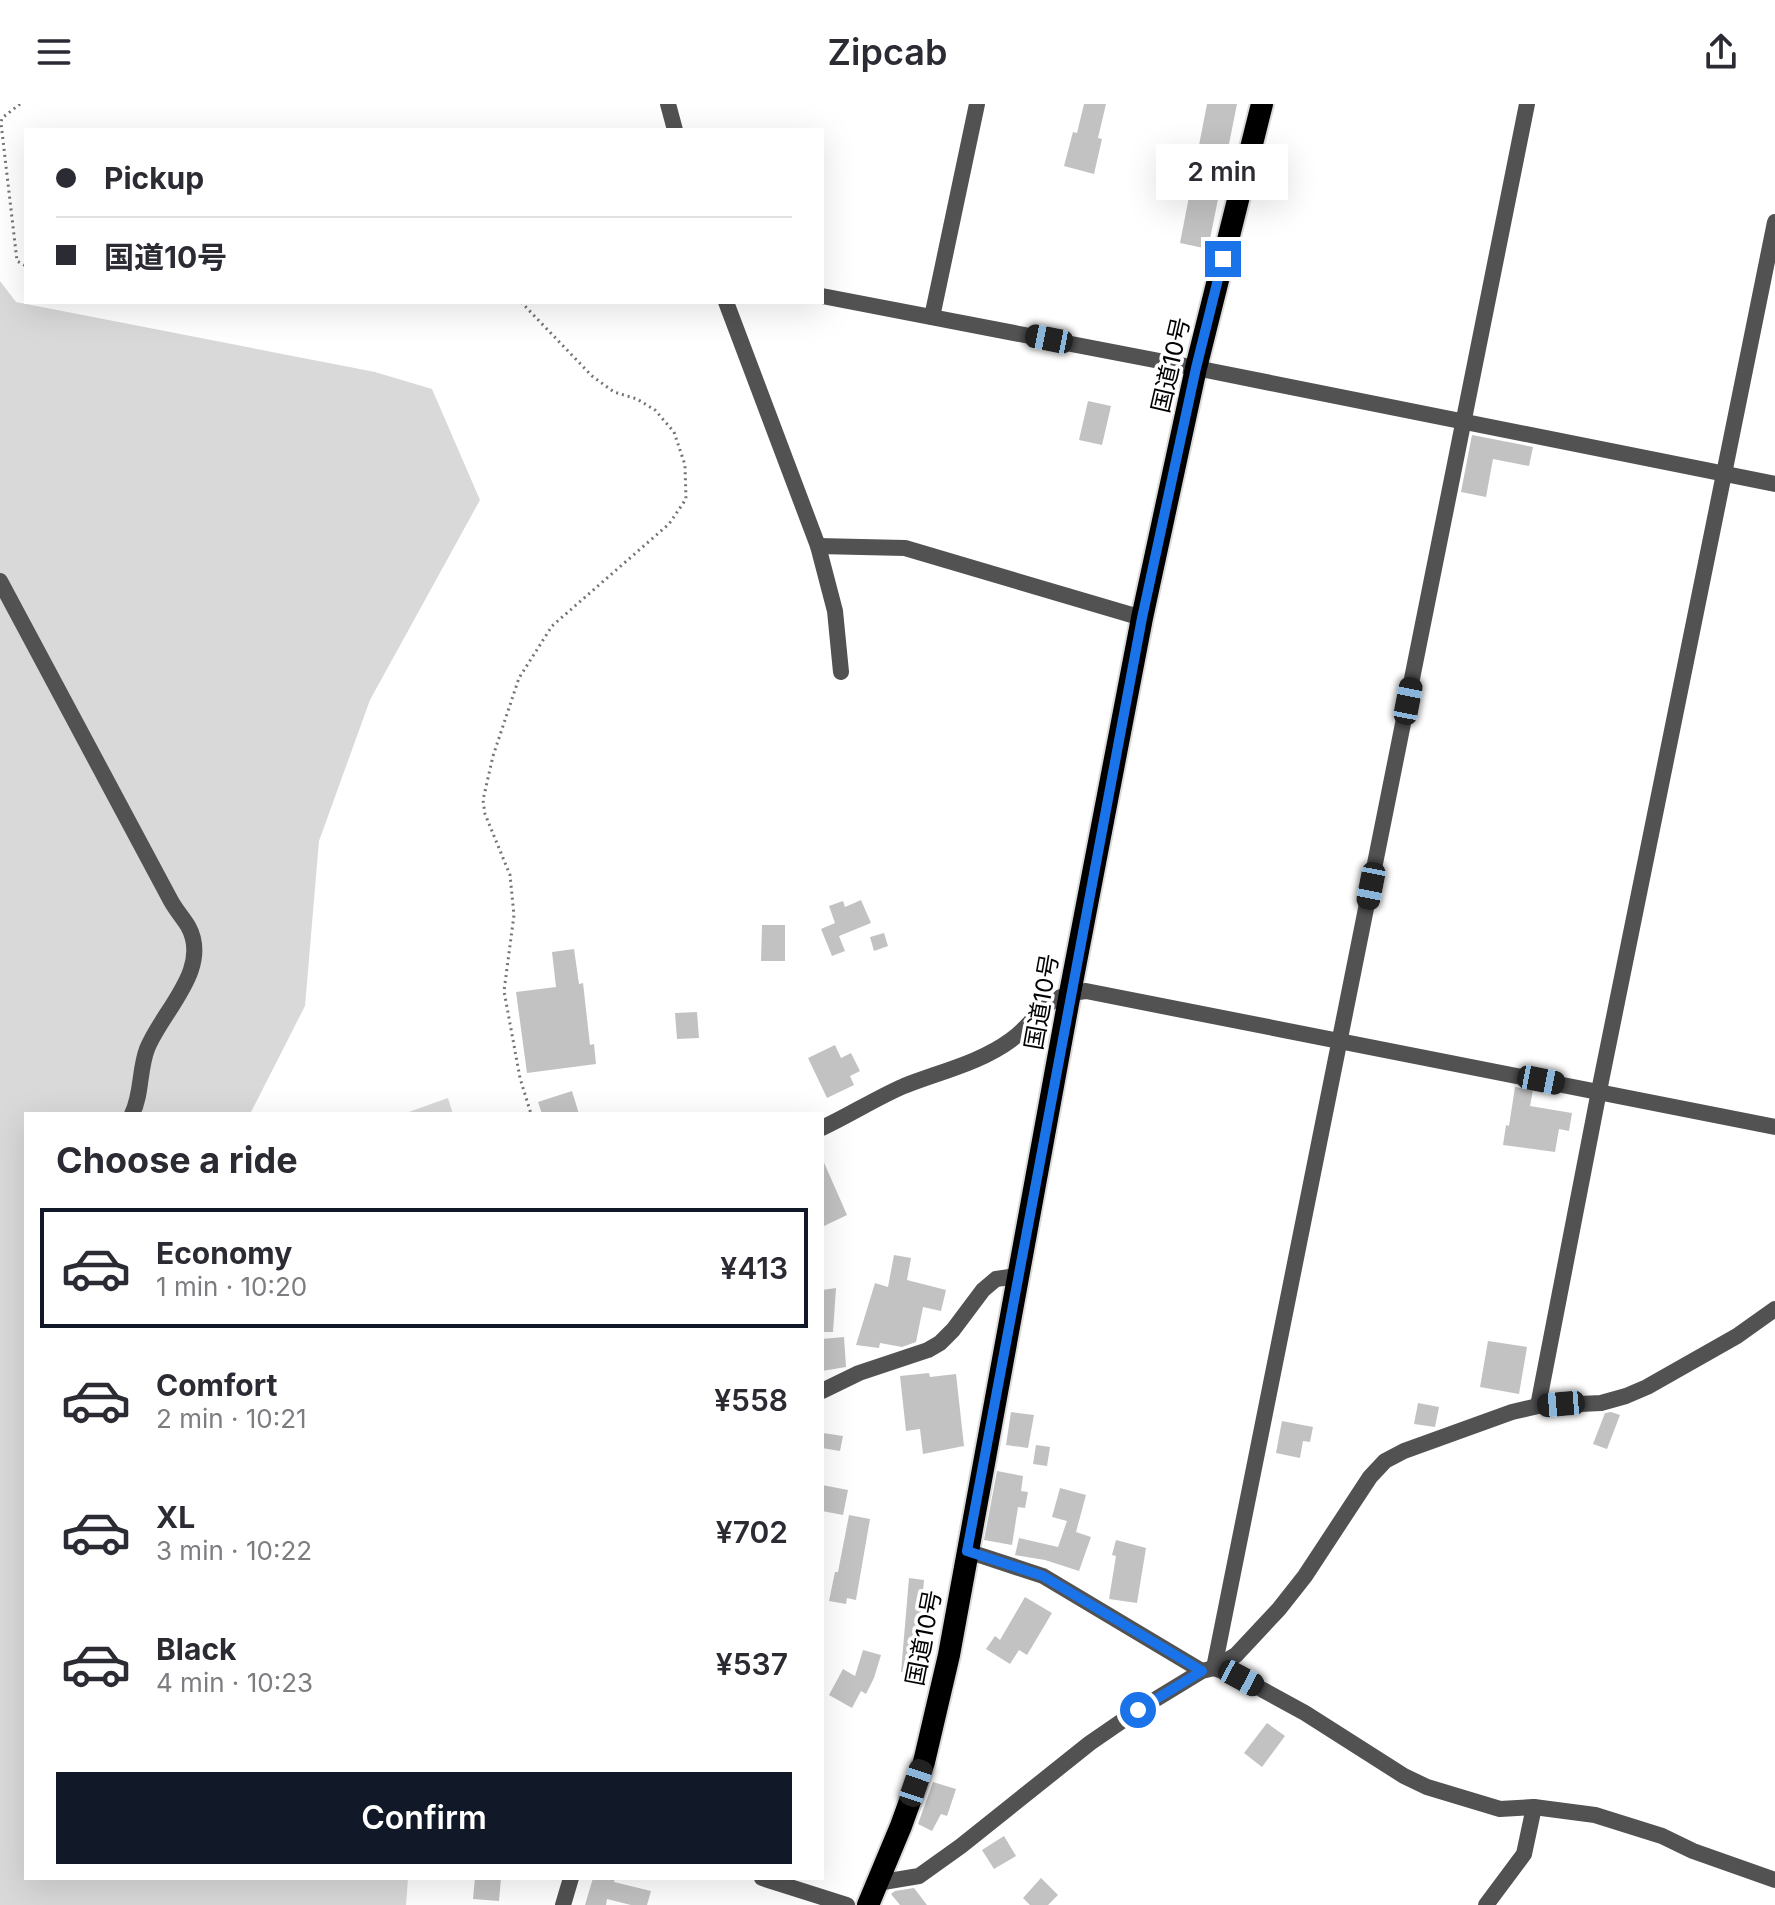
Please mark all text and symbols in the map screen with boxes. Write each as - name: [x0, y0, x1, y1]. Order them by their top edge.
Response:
- icon: menu: [32, 30, 76, 74]
- text: Zipcab: [828, 30, 947, 74]
- icon: share: [1699, 30, 1743, 74]
- callout: 2 min: [1157, 143, 1289, 199]
- text: 2 min: [1188, 156, 1256, 187]
- text: Pickup: [104, 160, 204, 196]
- text: 国道10号: [104, 239, 227, 275]
- route end: [1205, 241, 1241, 277]
- street label: 国道10号: [1145, 314, 1196, 415]
- car: [1023, 323, 1075, 355]
- car: [1392, 675, 1424, 727]
- car: [1355, 860, 1387, 912]
- street label: 国道10号: [1019, 952, 1064, 1052]
- car: [1515, 1064, 1567, 1096]
- text: Choose a ride: [56, 1138, 298, 1182]
- icon: car: [60, 1232, 132, 1304]
- text: Economy: [156, 1235, 292, 1271]
- text: ¥413: [720, 1250, 788, 1286]
- text: 1 min · 10:20: [156, 1271, 307, 1302]
- icon: car: [60, 1364, 132, 1436]
- text: Comfort: [156, 1367, 277, 1403]
- text: ¥558: [714, 1382, 788, 1418]
- car: [1536, 1390, 1586, 1418]
- text: 2 min · 10:21: [156, 1403, 307, 1434]
- icon: car: [60, 1496, 132, 1568]
- text: XL: [156, 1499, 195, 1535]
- text: ¥702: [716, 1514, 788, 1550]
- text: 3 min · 10:22: [156, 1535, 312, 1566]
- street label: 国道10号: [900, 1588, 947, 1688]
- icon: car: [60, 1628, 132, 1700]
- text: Black: [156, 1631, 236, 1667]
- text: ¥537: [716, 1646, 788, 1682]
- car: [1214, 1656, 1268, 1700]
- text: 4 min · 10:23: [156, 1667, 313, 1698]
- route start: [1120, 1692, 1156, 1728]
- car: [897, 1756, 935, 1810]
- button: Confirm: [56, 1772, 792, 1864]

